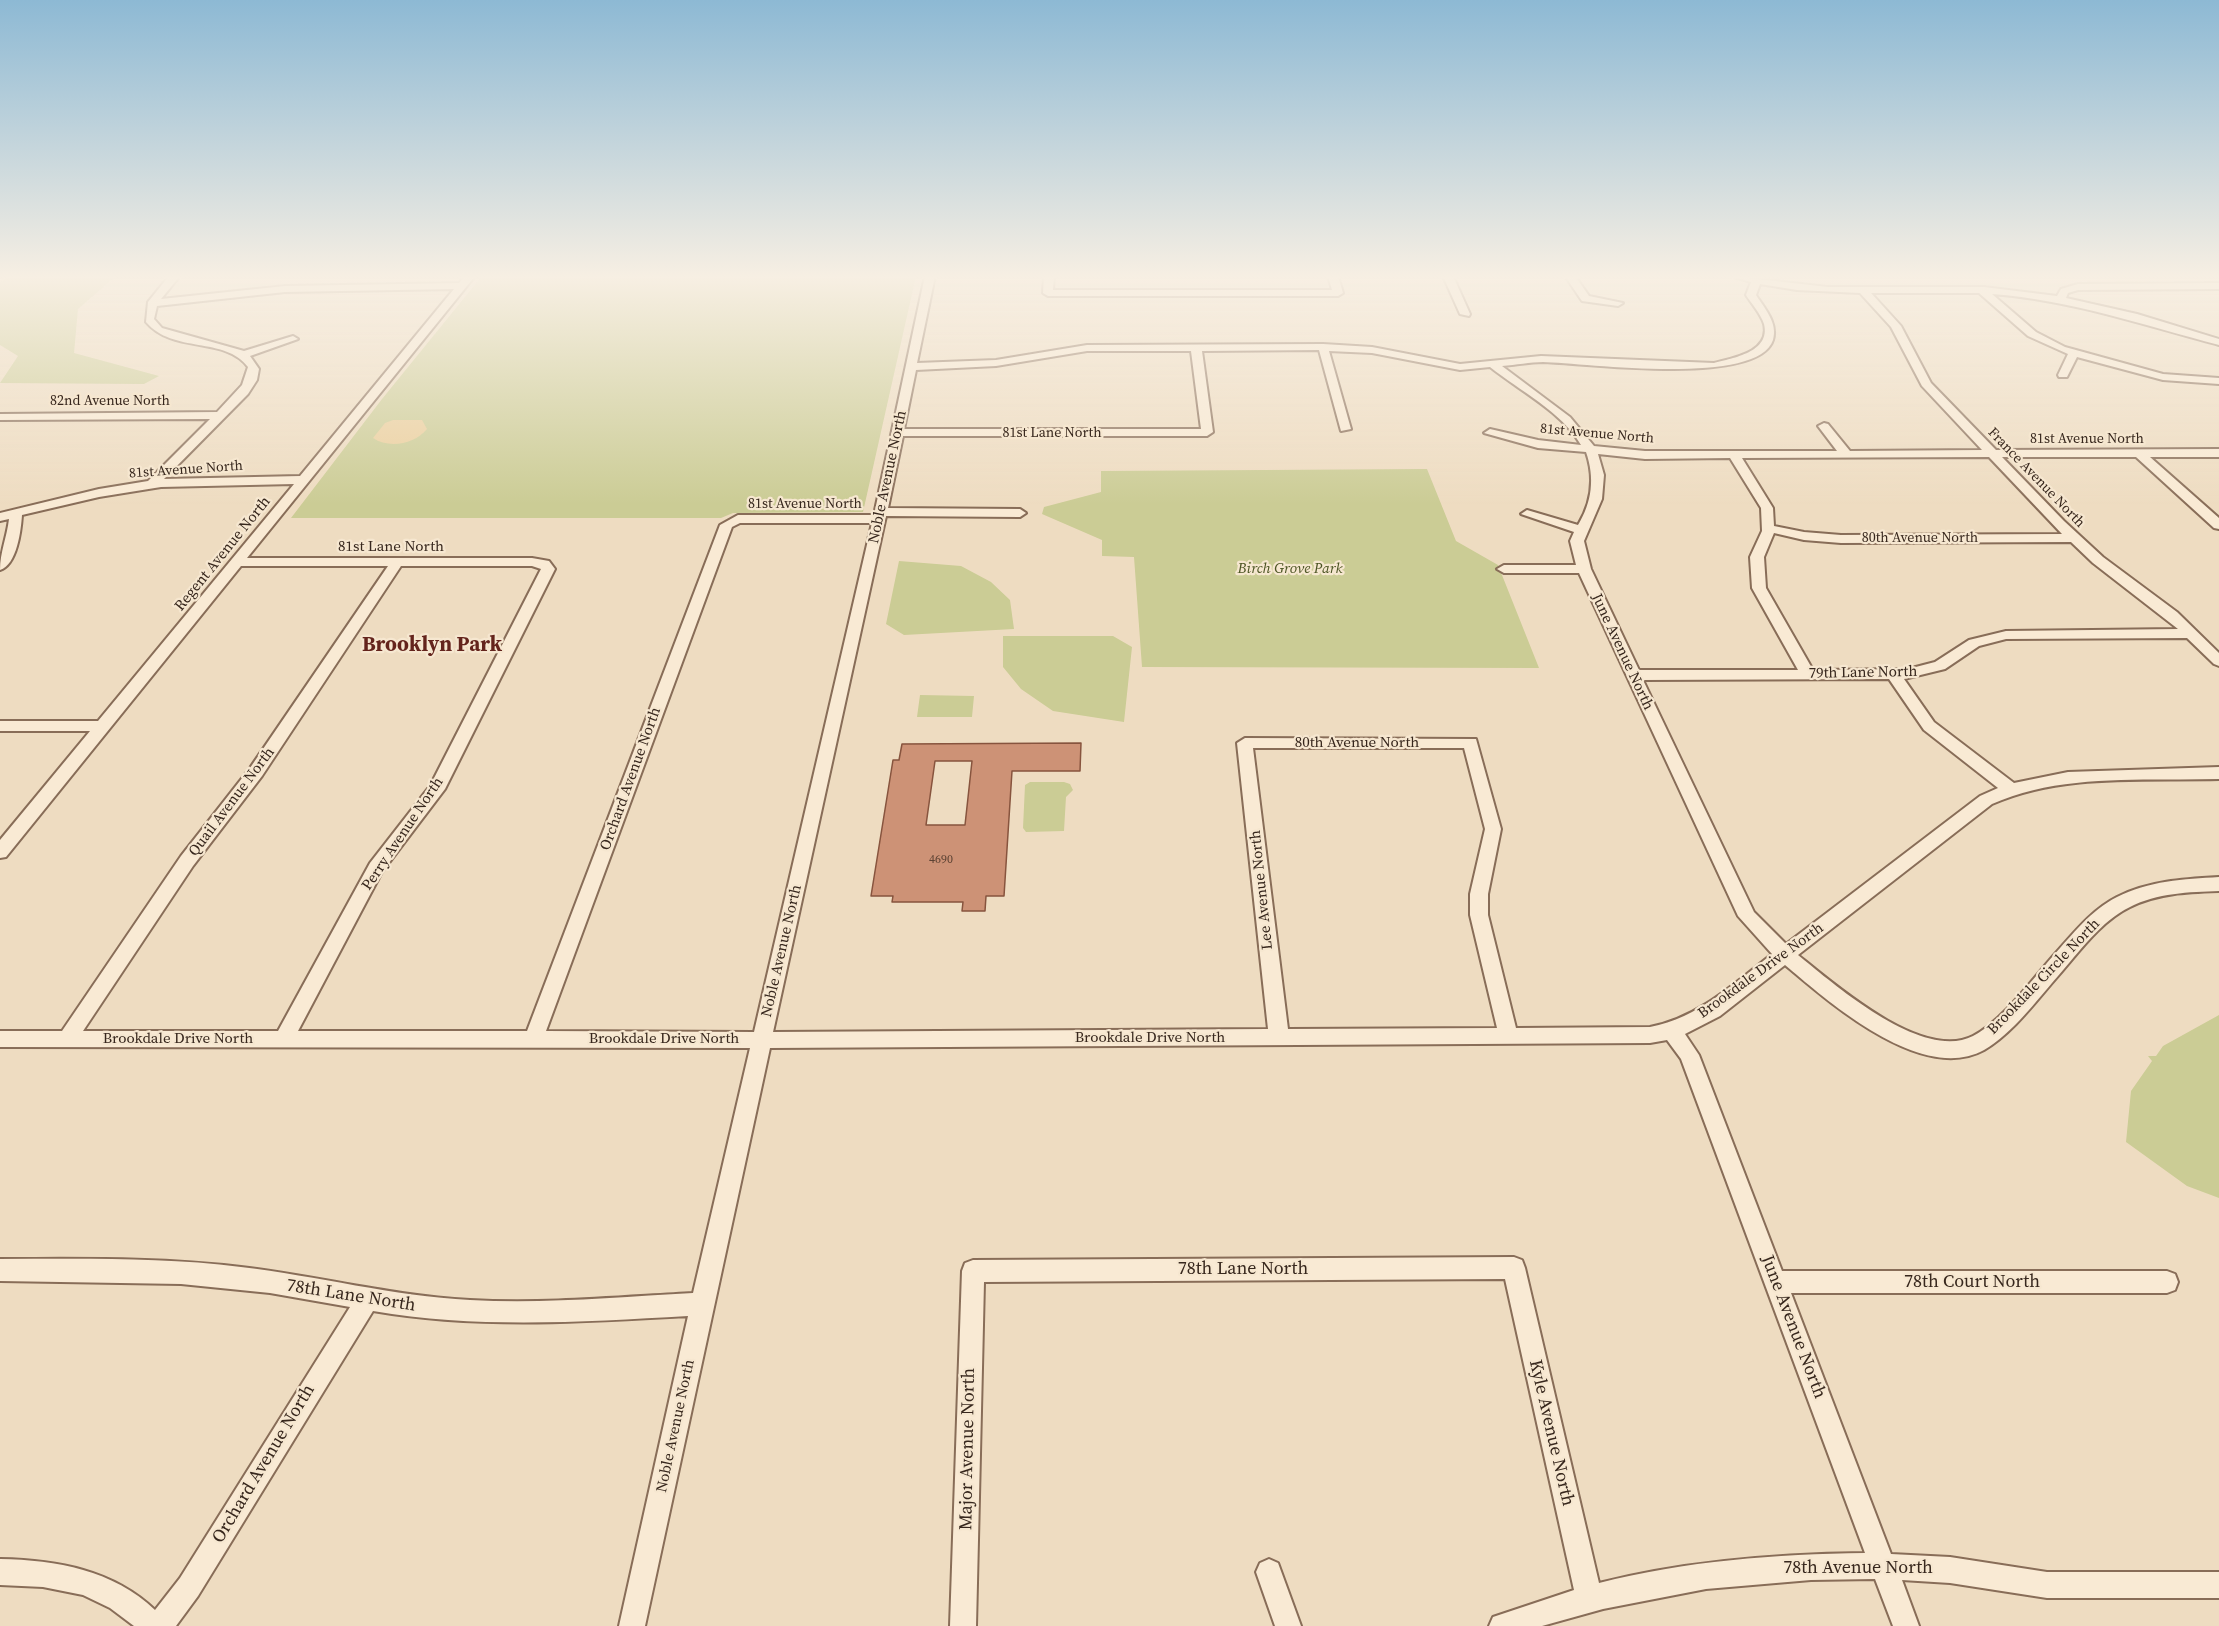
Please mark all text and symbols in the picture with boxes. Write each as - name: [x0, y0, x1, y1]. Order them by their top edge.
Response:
- street label: 82nd Avenue North: [50, 393, 170, 409]
- street label: Noble Avenue North: [865, 409, 911, 545]
- street label: 81st Avenue North: [1539, 421, 1655, 447]
- street label: France Avenue North: [1984, 424, 2088, 532]
- street label: 81st Lane North: [1002, 425, 1102, 441]
- street label: 81st Avenue North: [2030, 431, 2144, 447]
- street label: 81st Avenue North: [129, 458, 243, 482]
- street label: Regent Avenue North: [171, 493, 275, 615]
- street label: 81st Avenue North: [748, 496, 862, 512]
- street label: 80th Avenue North: [1862, 530, 1978, 546]
- street label: 81st Lane North: [338, 538, 444, 556]
- park label: Birch Grove Park: [1237, 560, 1343, 578]
- street label: June Avenue North: [1587, 591, 1657, 713]
- district label: Brooklyn Park: [362, 633, 502, 659]
- street label: 79th Lane North: [1808, 663, 1918, 683]
- street label: Orchard Avenue North: [597, 705, 665, 853]
- street label: 80th Avenue North: [1295, 734, 1419, 752]
- street label: Quail Avenue North: [185, 744, 279, 860]
- street label: Perry Avenue North: [358, 774, 448, 894]
- street label: Lee Avenue North: [1247, 829, 1277, 951]
- house number: 4690: [929, 853, 953, 867]
- street label: Noble Avenue North: [758, 883, 806, 1019]
- street label: Brookdale Circle North: [1984, 915, 2104, 1039]
- street label: Brookdale Drive North: [1695, 919, 1827, 1023]
- street label: Brookdale Drive North: [1075, 1029, 1225, 1047]
- street label: Brookdale Drive North: [103, 1030, 253, 1048]
- street label: Brookdale Drive North: [589, 1030, 739, 1048]
- street label: June Avenue North: [1756, 1252, 1830, 1402]
- street label: 78th Lane North: [1178, 1258, 1308, 1280]
- street label: 78th Court North: [1904, 1271, 2040, 1293]
- street label: 78th Lane North: [285, 1275, 417, 1317]
- street label: Noble Avenue North: [653, 1358, 699, 1494]
- street label: Kyle Avenue North: [1524, 1358, 1578, 1508]
- street label: Major Avenue North: [956, 1368, 980, 1530]
- street label: Orchard Avenue North: [208, 1381, 320, 1547]
- street label: 78th Avenue North: [1783, 1557, 1933, 1579]

